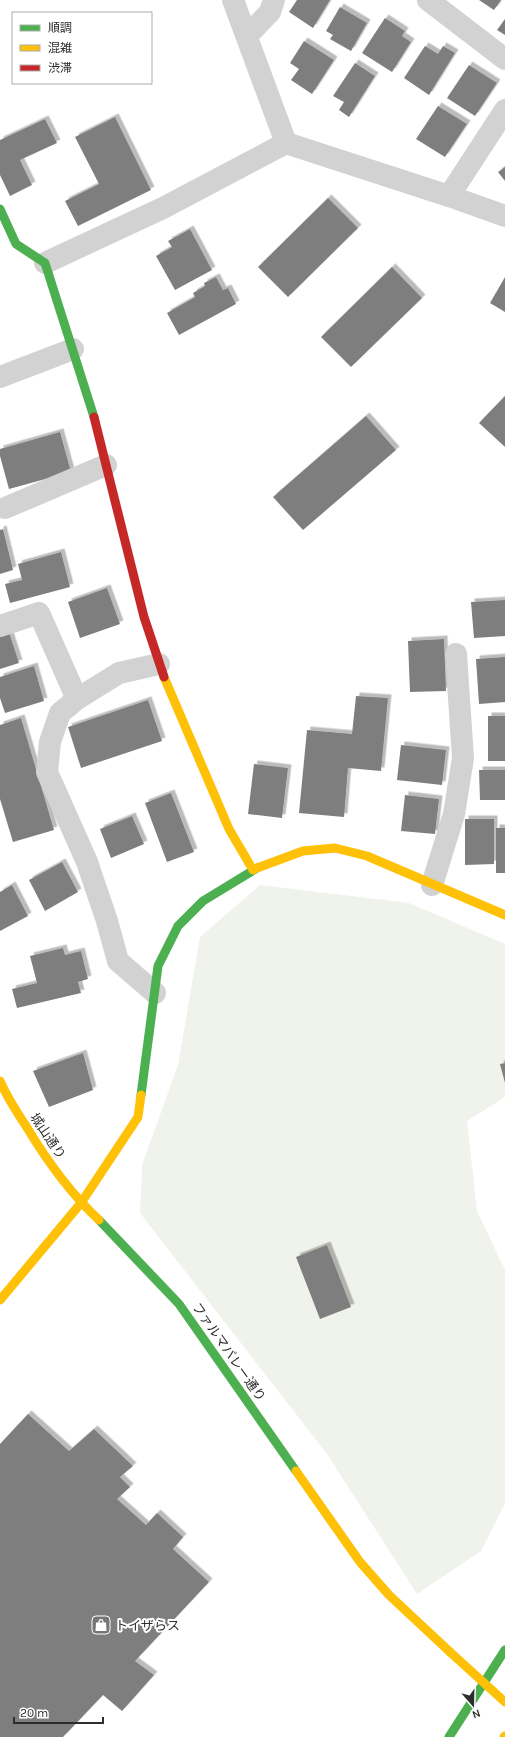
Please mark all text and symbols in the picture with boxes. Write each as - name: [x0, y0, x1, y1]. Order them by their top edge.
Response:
- legend: [12, 12, 152, 84]
- text: 順調: [48, 21, 72, 35]
- text: 混雑: [48, 41, 72, 55]
- text: 渋滞: [48, 61, 72, 75]
- street label: 城山通り: [27, 1110, 69, 1162]
- street label: ファルマバレー通り: [189, 1300, 269, 1404]
- shop icon: トイザらス: [90, 1614, 112, 1636]
- place label: トイザらス: [115, 1618, 180, 1633]
- north arrow: [453, 1685, 493, 1725]
- scale bar: [14, 1699, 103, 1725]
- text: 20 m: [20, 1706, 48, 1720]
- text: N: [470, 1706, 482, 1721]

